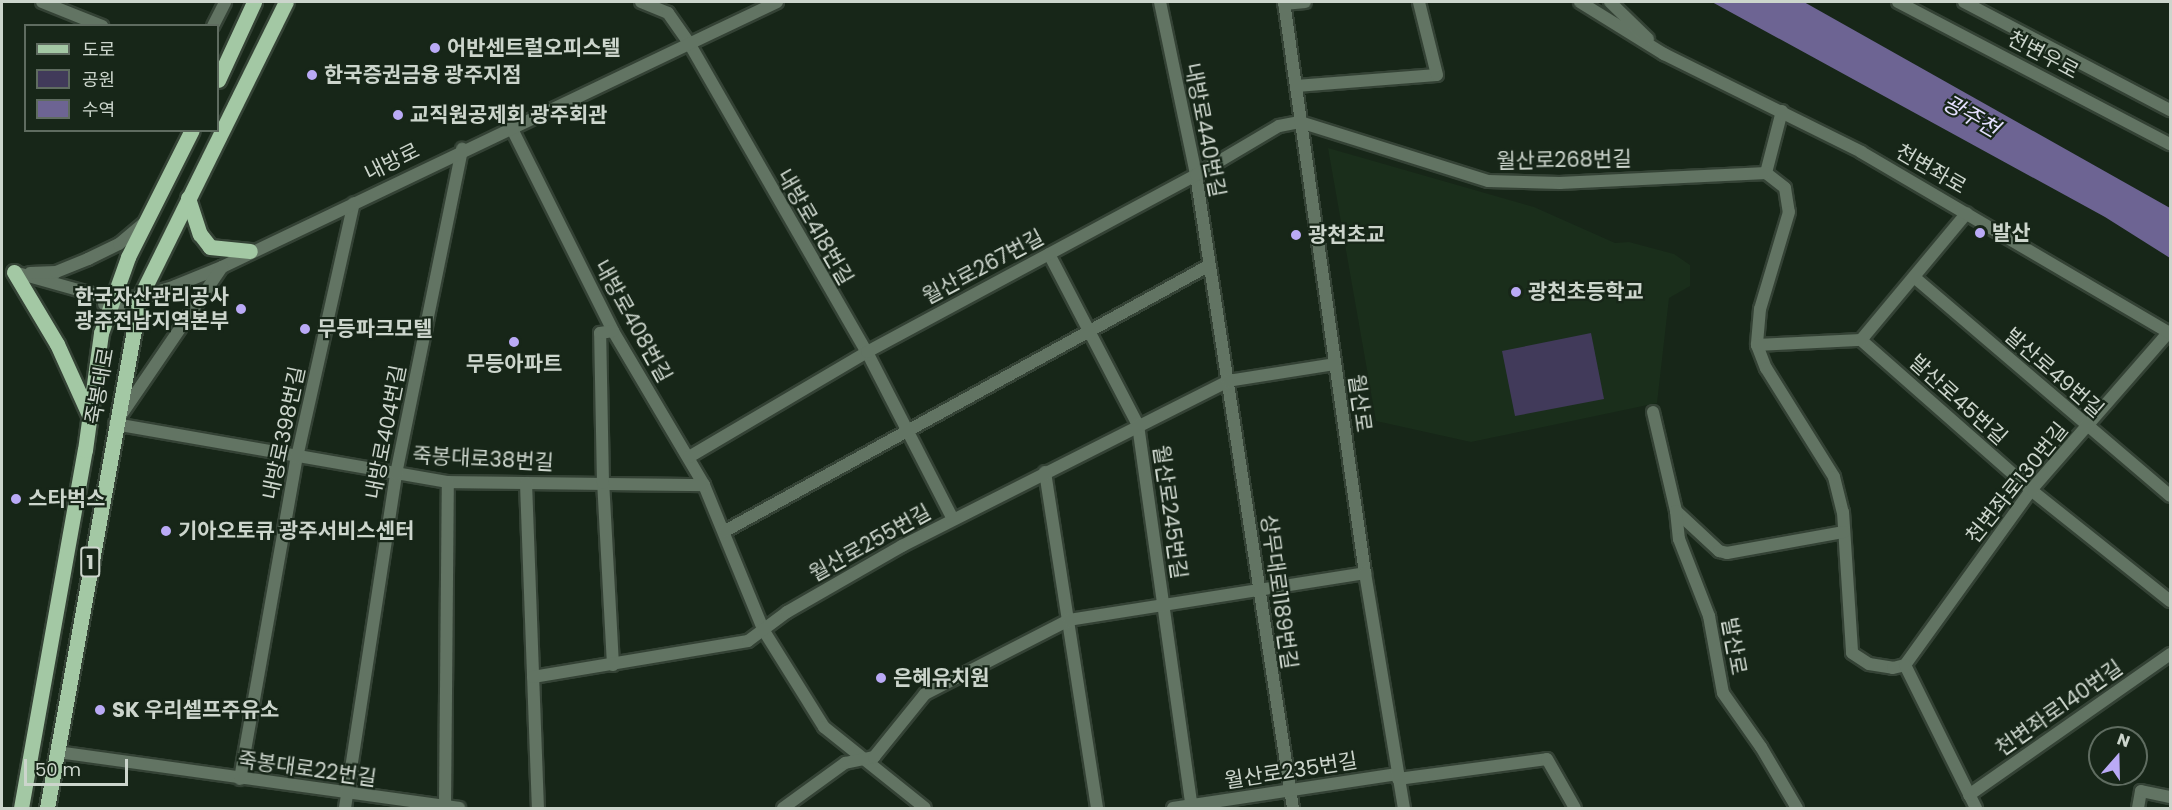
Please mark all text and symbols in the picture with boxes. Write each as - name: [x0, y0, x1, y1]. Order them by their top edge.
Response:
- legend: [24, 24, 219, 132]
- street label: 천변우로: [2003, 26, 2083, 84]
- place label: 어반센트럴오피스텔: [447, 35, 621, 61]
- text: 도로: [82, 37, 115, 62]
- marker: 어반센트럴오피스텔: [428, 41, 442, 55]
- street label: 내방로440번길: [1180, 61, 1230, 199]
- place label: 한국증권금융 광주지점: [324, 62, 522, 88]
- text: 공원: [82, 67, 115, 92]
- marker: 한국증권금융 광주지점: [305, 68, 319, 82]
- water label: 광주천: [1938, 89, 2004, 143]
- text: 수역: [82, 97, 115, 122]
- place label: 교직원공제회 광주회관: [410, 102, 608, 128]
- marker: 교직원공제회 광주회관: [391, 108, 405, 122]
- street label: 내방로: [360, 138, 424, 186]
- street label: 천변좌로: [1891, 139, 1971, 199]
- street label: 월산로268번길: [1496, 146, 1632, 174]
- street label: 내방로418번길: [772, 165, 858, 289]
- place label: 발산: [1992, 220, 2031, 246]
- place label: 광천초교: [1308, 222, 1385, 248]
- street label: 월산로267번길: [918, 225, 1048, 309]
- marker: 발산: [1973, 226, 1987, 240]
- marker: 광천초교: [1289, 228, 1303, 242]
- street label: 내방로408번길: [589, 255, 677, 387]
- place label: 광천초등학교: [1528, 279, 1644, 305]
- place label: 한국자산관리공사 광주전남지역본부: [74, 284, 229, 334]
- marker: 광천초등학교: [1509, 285, 1523, 299]
- marker: 한국자산관리공사 광주전남지역본부: [234, 302, 248, 316]
- place label: 무등파크모텔: [317, 316, 433, 342]
- marker: 무등파크모텔: [298, 322, 312, 336]
- street label: 발산로49번길: [1999, 323, 2109, 423]
- marker: 무등아파트: [507, 335, 521, 349]
- street label: 죽봉대로: [81, 346, 119, 426]
- street label: 발산로45번길: [1904, 349, 2012, 451]
- place label: 무등아파트: [466, 351, 562, 377]
- street label: 내방로404번길: [361, 363, 411, 501]
- street label: 내방로398번길: [258, 364, 310, 502]
- street label: 월산로: [1343, 373, 1377, 433]
- street label: 천변좌로130번길: [1961, 417, 2073, 549]
- street label: 죽봉대로38번길: [412, 443, 554, 475]
- street label: 월산로245번길: [1148, 443, 1192, 581]
- place label: 스타벅스: [28, 486, 105, 512]
- marker: 스타벅스: [9, 492, 23, 506]
- street label: 월산로255번길: [805, 499, 935, 587]
- street label: 상무대로1189번길: [1256, 513, 1302, 671]
- place label: 기아오토큐 광주서비스센터: [178, 518, 414, 544]
- marker: 기아오토큐 광주서비스센터: [159, 524, 173, 538]
- road number: 1: [80, 545, 100, 579]
- street label: 발산로: [1717, 615, 1751, 677]
- street label: 천변좌로140번길: [1991, 655, 2127, 761]
- place label: 은혜유치원: [893, 665, 990, 691]
- marker: 은혜유치원: [874, 671, 888, 685]
- place label: SK 우리셑프주유소: [112, 697, 279, 723]
- marker: SK 우리셑프주유소: [93, 703, 107, 717]
- north arrow: [2088, 726, 2148, 786]
- text: N: [2114, 728, 2133, 753]
- scale bar: [27, 747, 130, 785]
- street label: 죽봉대로22번길: [236, 747, 378, 791]
- street label: 월산로235번길: [1223, 748, 1359, 794]
- text: 50 m: [35, 757, 81, 782]

